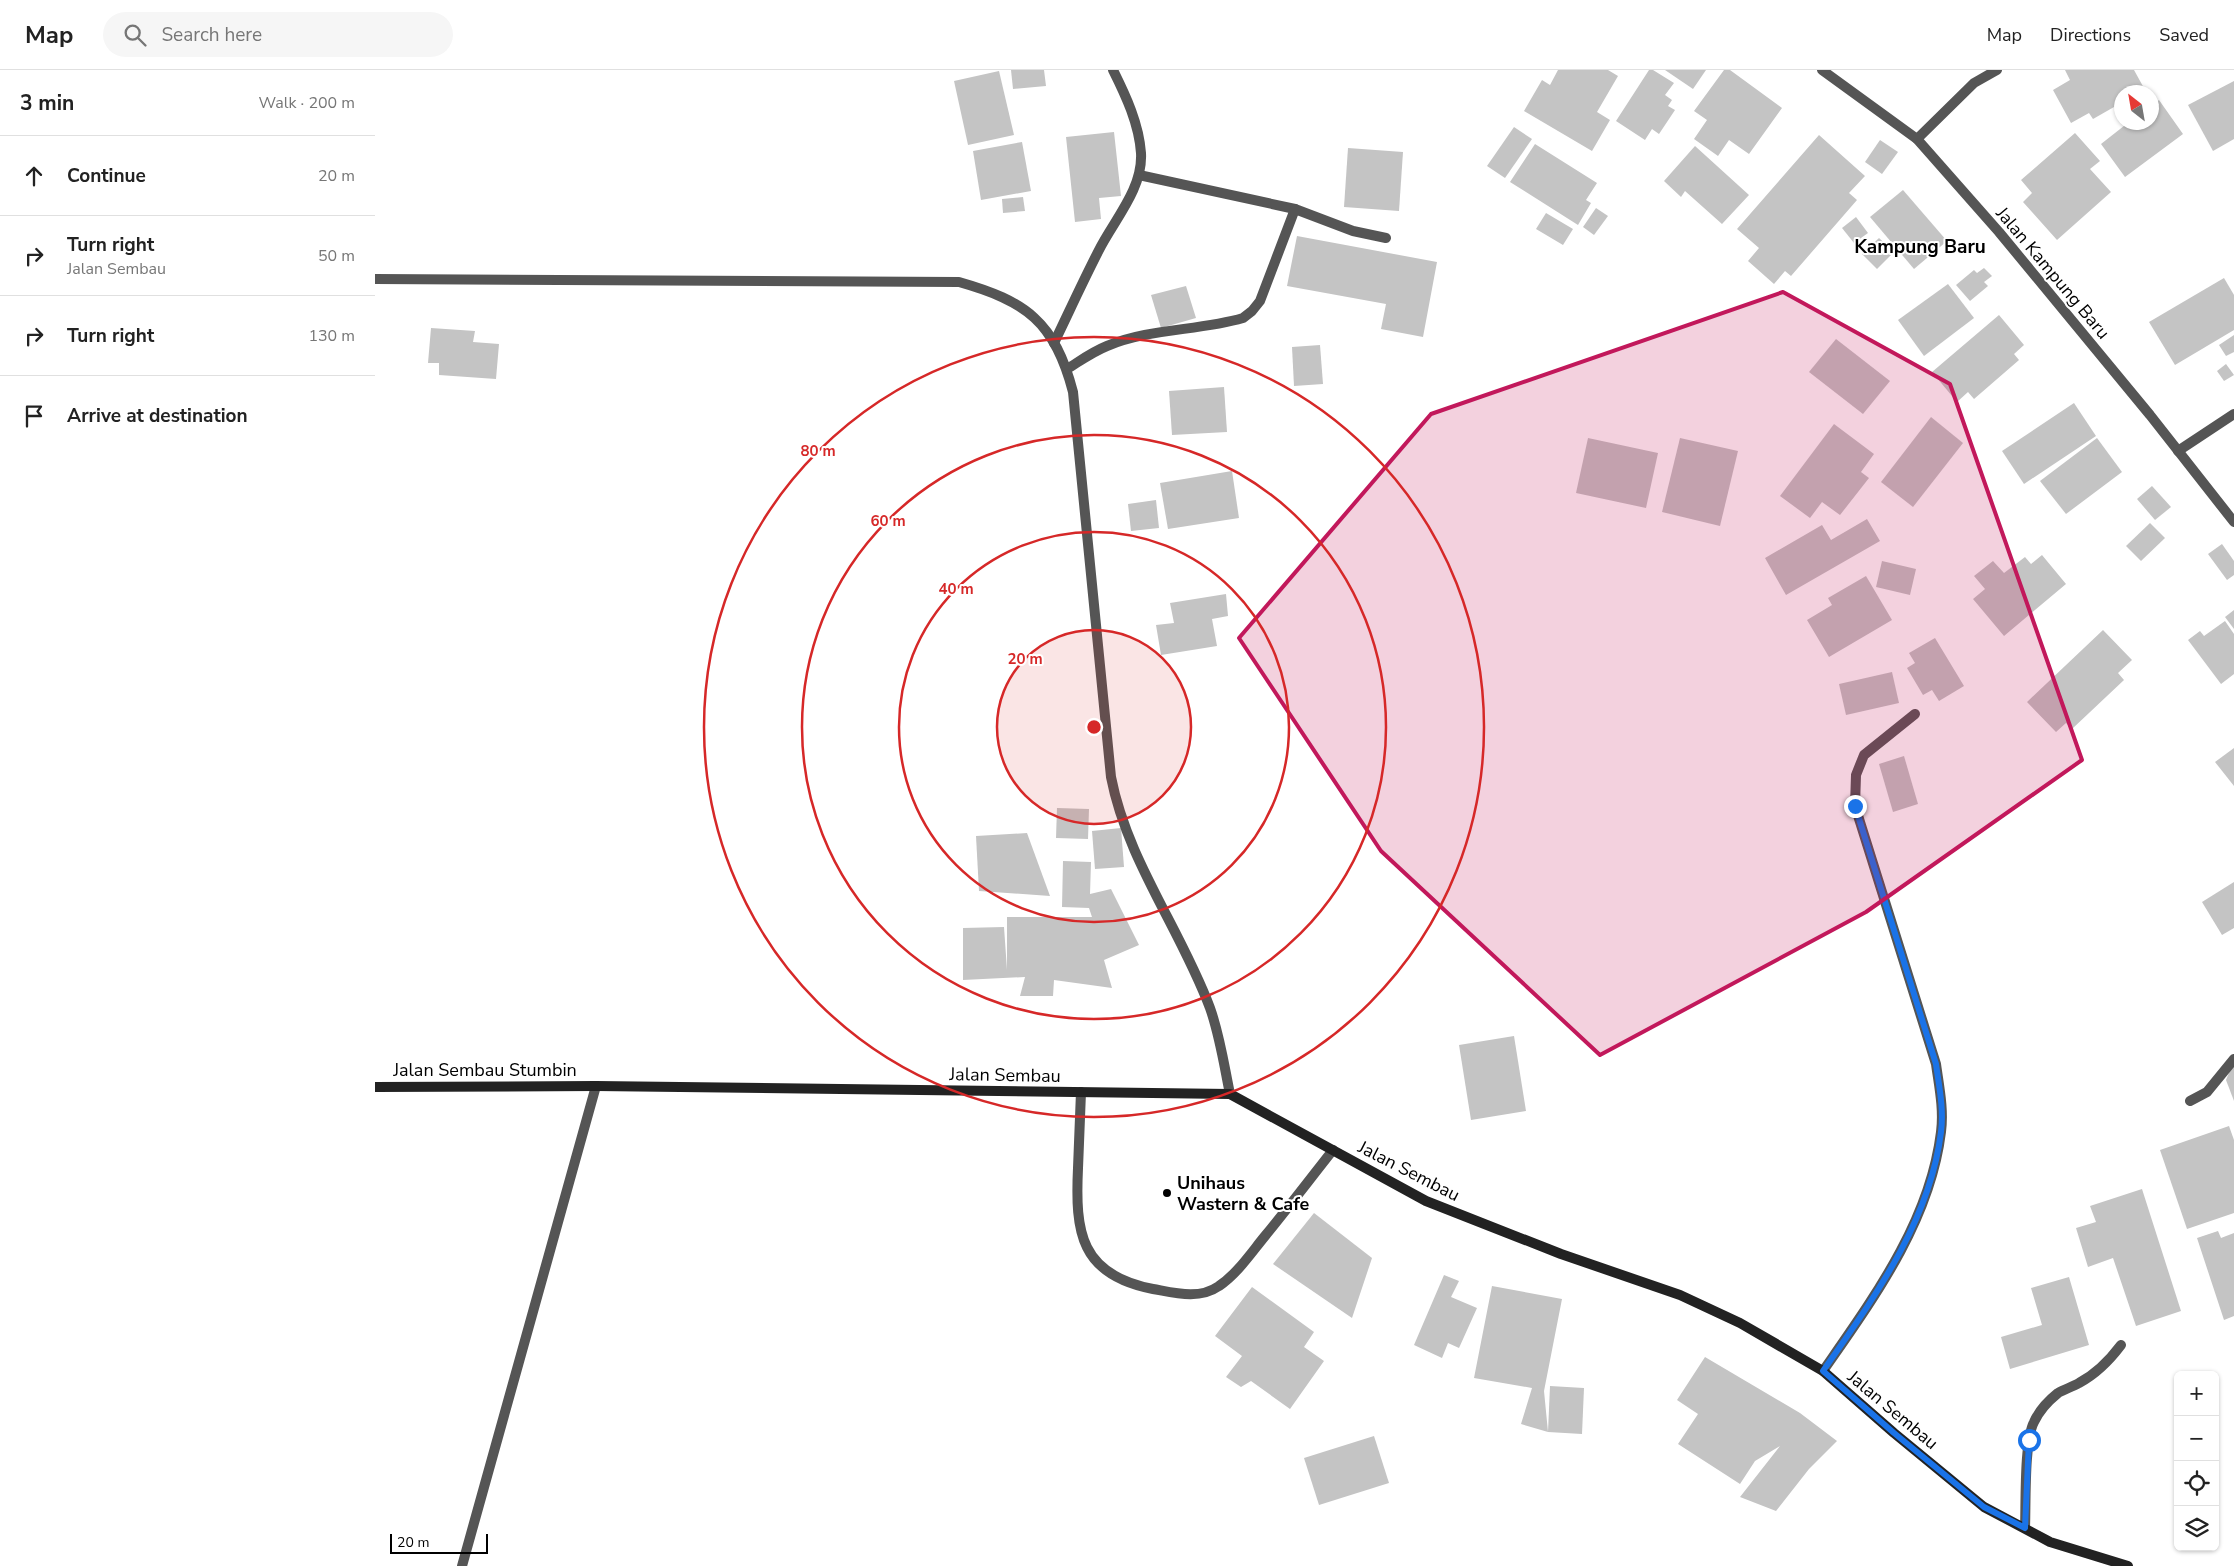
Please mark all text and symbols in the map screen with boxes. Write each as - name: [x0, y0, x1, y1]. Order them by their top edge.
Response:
- search box: [103, 12, 453, 57]
- text: Map: [25, 19, 73, 51]
- icon: search: [121, 21, 149, 49]
- text: Search here: [161, 22, 262, 48]
- text: Map: [1987, 23, 2022, 47]
- text: Directions: [2050, 23, 2131, 47]
- text: Saved: [2159, 23, 2209, 47]
- north arrow: [2114, 85, 2159, 130]
- text: 3 min: [20, 89, 74, 117]
- text: Walk · 200 m: [259, 92, 355, 114]
- icon: ahead: [20, 162, 48, 190]
- text: Continue: [67, 163, 146, 189]
- text: 20 m: [318, 165, 355, 187]
- street label: Jalan Kampung Baru: [1990, 201, 2115, 344]
- text: Turn right: [67, 232, 154, 258]
- district label: Kampung Baru: [1854, 234, 1986, 260]
- icon: right: [20, 242, 48, 270]
- text: 50 m: [318, 245, 355, 267]
- text: Jalan Sembau: [67, 258, 166, 280]
- icon: right: [20, 322, 48, 350]
- text: Turn right: [67, 323, 154, 349]
- text: 130 m: [308, 325, 355, 347]
- icon: arrive: [20, 402, 48, 430]
- text: Arrive at destination: [67, 403, 248, 429]
- text: 80 m: [800, 441, 836, 461]
- text: 60 m: [870, 511, 906, 531]
- text: 40 m: [938, 579, 974, 599]
- text: 20 m: [1007, 649, 1043, 669]
- centre of rings: [1085, 718, 1103, 736]
- route end: [1844, 795, 1867, 818]
- street label: Jalan Sembau Stumbin: [392, 1058, 577, 1082]
- street label: Jalan Sembau: [948, 1062, 1061, 1088]
- street label: Jalan Sembau: [1353, 1135, 1464, 1207]
- place label: Unihaus Wastern & Cafe: [1177, 1171, 1310, 1216]
- marker: Unihaus Wastern & Cafe: [1161, 1187, 1173, 1199]
- street label: Jalan Sembau: [1842, 1364, 1943, 1455]
- map controls: [2174, 1371, 2219, 1551]
- button: +: [2174, 1371, 2219, 1416]
- button: −: [2174, 1416, 2219, 1461]
- route start: [2018, 1429, 2041, 1452]
- button: locate: [2174, 1461, 2219, 1506]
- button: layers: [2174, 1506, 2219, 1551]
- scale bar: [390, 1531, 487, 1554]
- text: 20 m: [397, 1533, 429, 1552]

